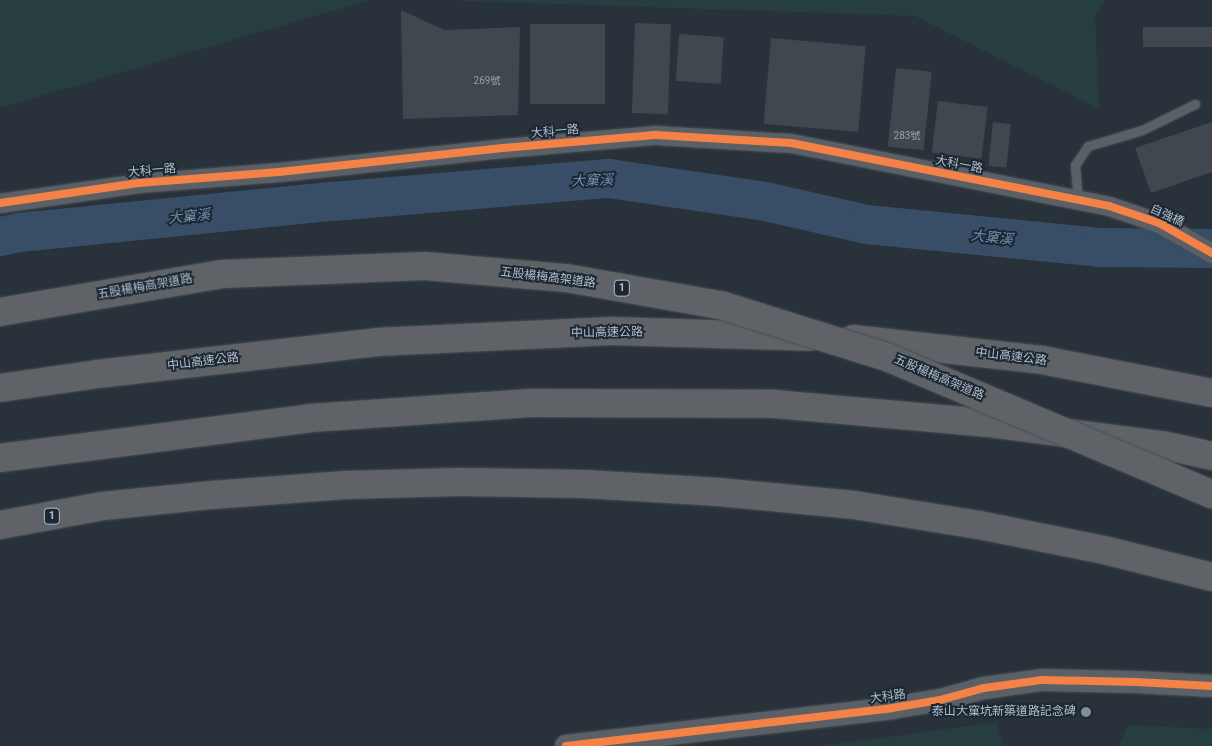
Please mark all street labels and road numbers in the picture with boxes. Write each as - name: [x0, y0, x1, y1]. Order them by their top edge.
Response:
- street label: 大科一路: [530, 123, 580, 141]
- street label: 大科一路: [934, 153, 984, 177]
- street label: 大科一路: [127, 162, 177, 180]
- street label: 自強橋: [1148, 202, 1186, 230]
- street label: 五股楊梅高架道路: [499, 265, 597, 291]
- street label: 五股楊梅高架道路: [96, 272, 194, 302]
- road number: 1: [613, 280, 631, 296]
- street label: 中山高速公路: [571, 325, 643, 341]
- street label: 中山高速公路: [974, 345, 1048, 369]
- street label: 中山高速公路: [166, 350, 240, 374]
- street label: 五股楊梅高架道路: [892, 353, 986, 403]
- road number: 1: [43, 508, 61, 524]
- street label: 大科路: [869, 687, 907, 707]

